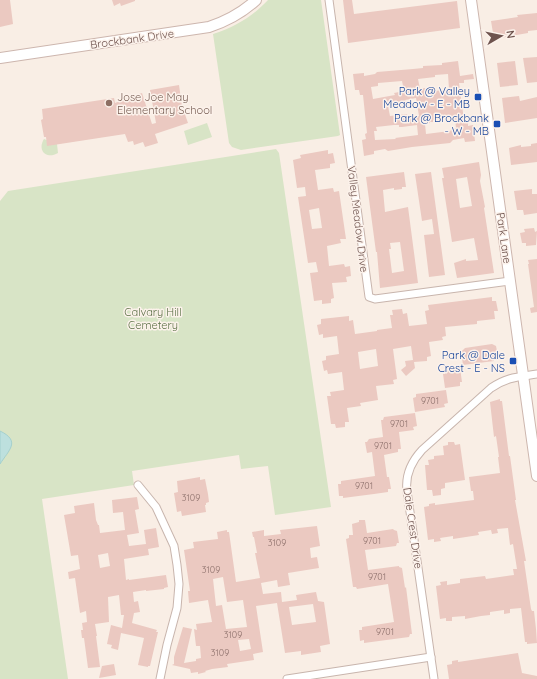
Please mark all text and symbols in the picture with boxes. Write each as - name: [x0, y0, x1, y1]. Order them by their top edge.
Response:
- north arrow: [481, 16, 521, 56]
- street label: Brockbank Drive: [89, 26, 175, 52]
- text: N: [503, 29, 518, 40]
- place label: Park @ Valley Meadow - E - MB: [383, 84, 470, 111]
- place label: Jose Joe May Elementary School: [117, 90, 212, 117]
- marker: Park @ Valley Meadow - E - MB: [473, 92, 483, 102]
- marker: Jose Joe May Elementary School: [104, 98, 114, 108]
- place label: Park @ Brockbank - W - MB: [394, 111, 489, 138]
- marker: Park @ Brockbank - W - MB: [492, 119, 502, 129]
- street label: Valley Meadow Drive: [345, 165, 371, 273]
- street label: Park Lane: [493, 212, 515, 264]
- park label: Calvary Hill Cemetery: [124, 305, 182, 332]
- place label: Park @ Dale Crest - E - NS: [438, 348, 505, 375]
- marker: Park @ Dale Crest - E - NS: [508, 356, 518, 366]
- house number: 9701: [421, 395, 439, 406]
- house number: 9701: [390, 418, 408, 429]
- house number: 9701: [374, 440, 392, 451]
- house number: 9701: [355, 480, 373, 491]
- street label: Dale Crest Drive: [400, 486, 426, 570]
- house number: 3109: [182, 492, 200, 503]
- house number: 9701: [363, 535, 381, 546]
- house number: 3109: [268, 537, 286, 548]
- house number: 3109: [202, 564, 220, 575]
- house number: 9701: [368, 571, 386, 582]
- house number: 9701: [376, 626, 394, 637]
- house number: 3109: [224, 629, 242, 640]
- house number: 3109: [211, 647, 229, 658]

